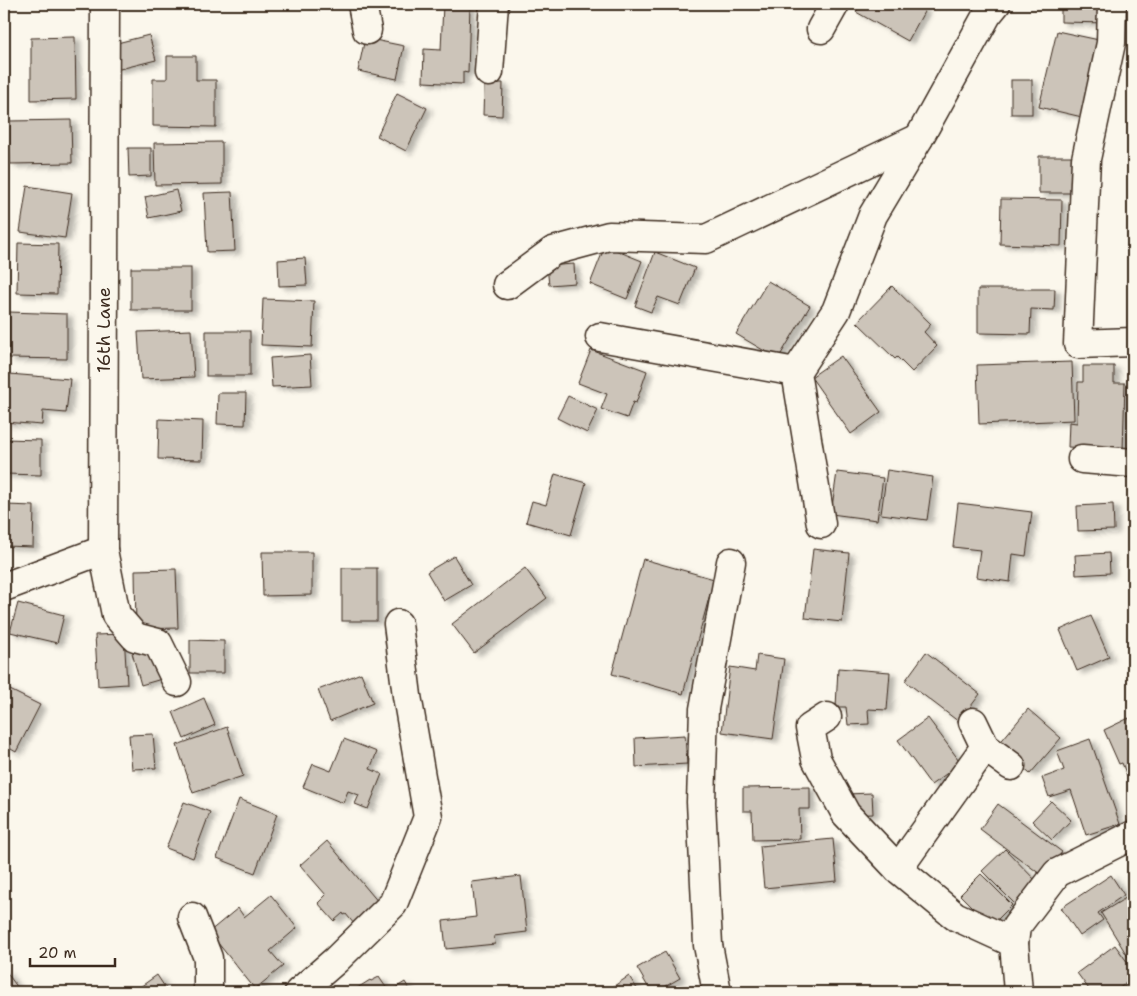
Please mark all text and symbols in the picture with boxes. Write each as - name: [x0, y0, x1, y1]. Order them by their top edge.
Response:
- street label: 16th Lane: [92, 287, 116, 373]
- scale bar: [30, 936, 115, 968]
- text: 20 m: [38, 943, 77, 963]

